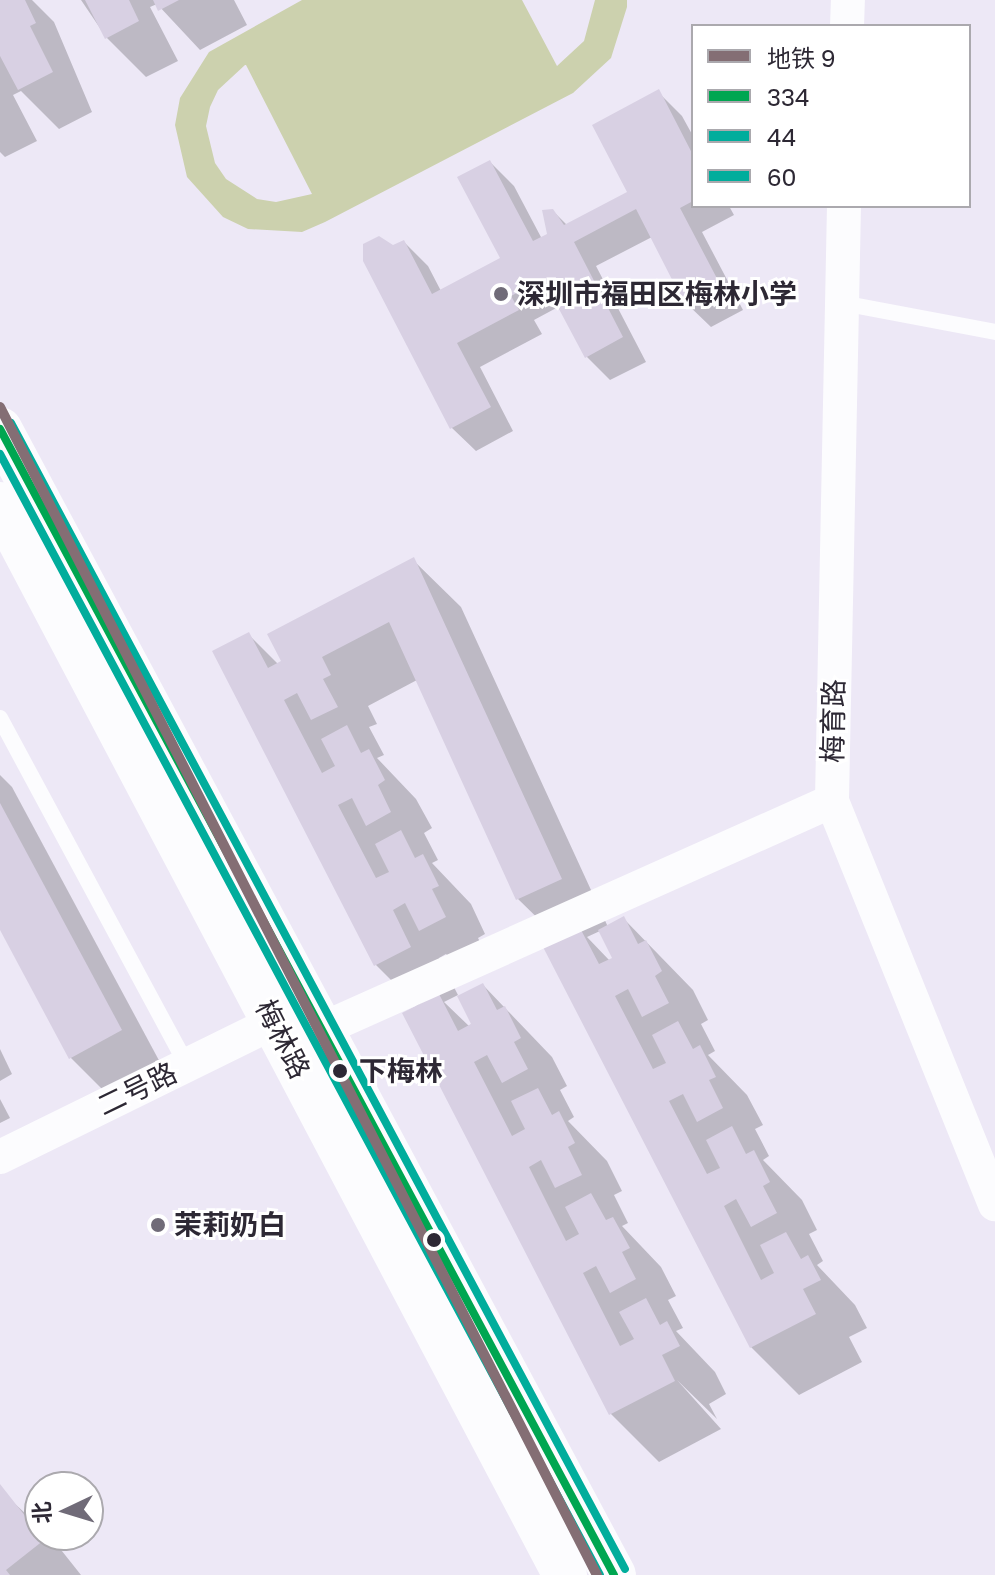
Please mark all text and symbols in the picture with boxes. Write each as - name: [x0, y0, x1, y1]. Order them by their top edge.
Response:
- legend: [691, 24, 971, 208]
- text: 地铁 9: [767, 43, 836, 72]
- text: 334: [767, 82, 810, 111]
- text: 44: [767, 122, 796, 151]
- text: 60: [767, 162, 796, 191]
- place label: 深圳市福田区梅林小学: [517, 277, 797, 311]
- marker: 深圳市福田区梅林小学: [492, 285, 510, 303]
- street label: 梅育路: [815, 679, 851, 763]
- street label: 梅林路: [249, 994, 317, 1084]
- place label: 下梅林: [359, 1054, 443, 1088]
- street label: 二号路: [92, 1055, 182, 1123]
- marker: 下梅林: [328, 1059, 352, 1083]
- place label: 茉莉奶白: [174, 1208, 286, 1242]
- marker: 茉莉奶白: [149, 1216, 167, 1234]
- unlabelled marker: [426, 1232, 442, 1248]
- north arrow: [24, 1471, 104, 1551]
- text: 北: [27, 1501, 56, 1525]

